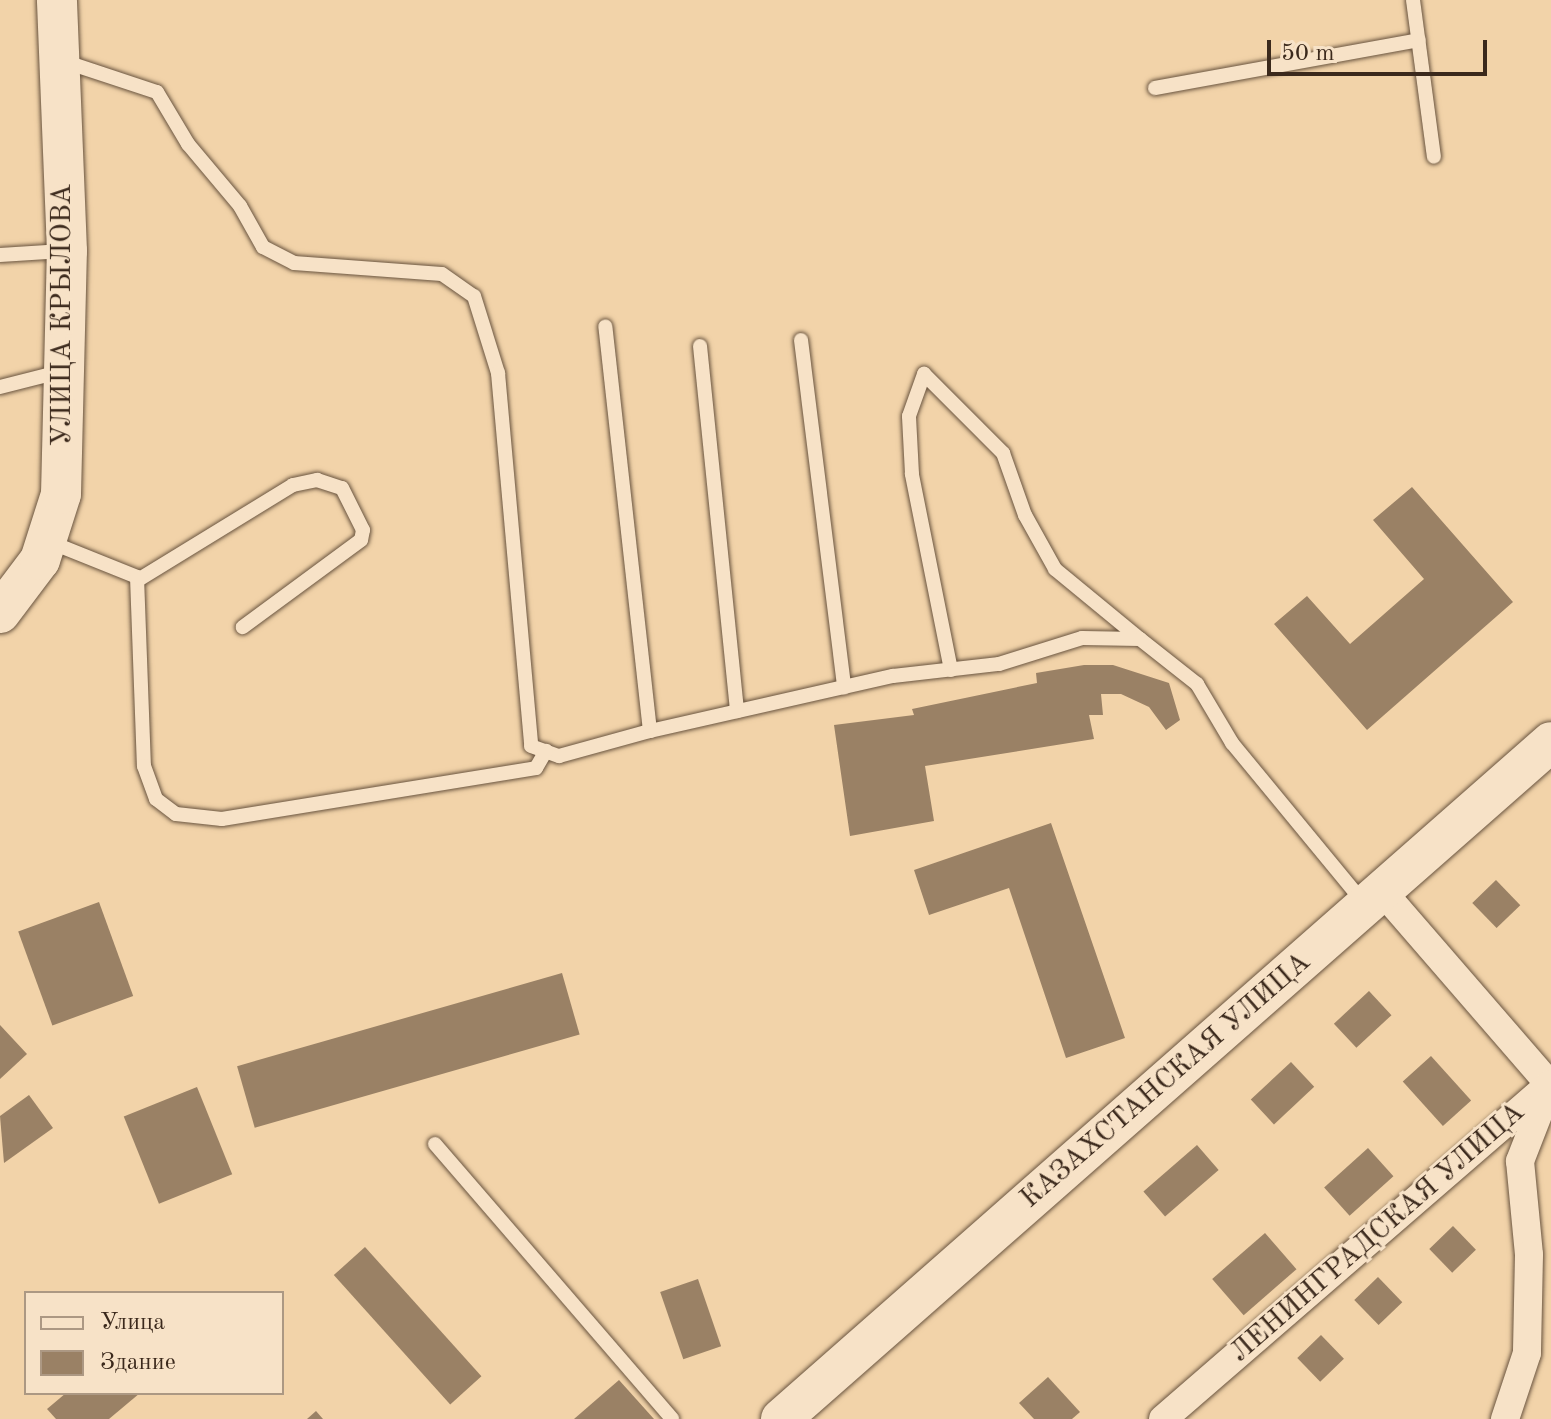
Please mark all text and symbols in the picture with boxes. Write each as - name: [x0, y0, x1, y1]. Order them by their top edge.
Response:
- scale bar: [1271, 24, 1491, 74]
- text: 50 m: [1281, 42, 1335, 66]
- street label: УЛИЦА КРЫЛОВА: [46, 184, 80, 446]
- street label: КАЗАХСТАНСКАЯ УЛИЦА: [1014, 946, 1318, 1216]
- street label: ЛЕНИНГРАДСКАЯ УЛИЦА: [1224, 1096, 1532, 1370]
- legend: [24, 1291, 284, 1395]
- text: Улица: [100, 1311, 165, 1335]
- text: Здание: [100, 1351, 176, 1375]

